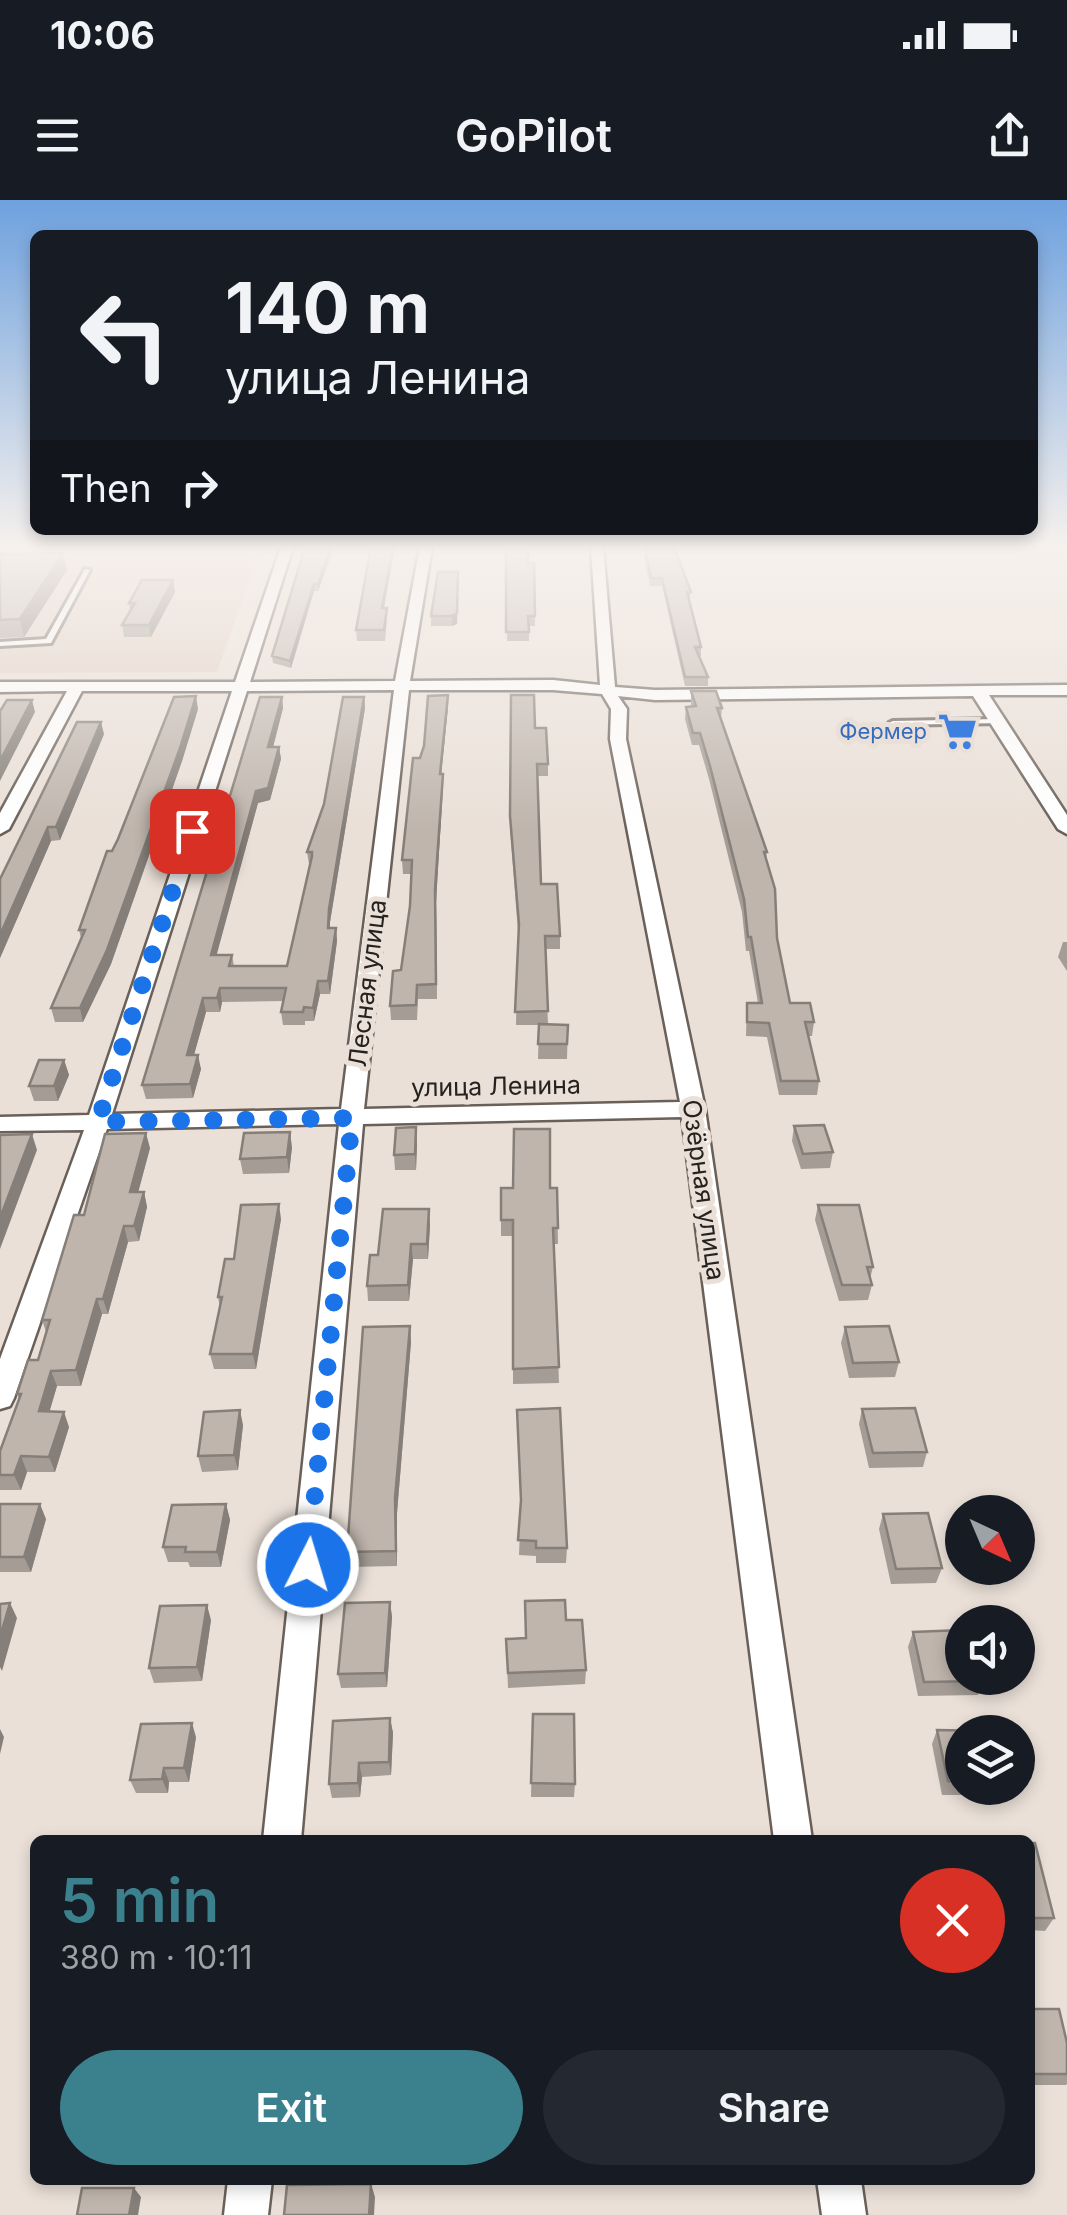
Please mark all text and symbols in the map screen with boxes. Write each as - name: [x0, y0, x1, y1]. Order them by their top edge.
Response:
- text: 10:06: [50, 12, 155, 58]
- icon: menu: [30, 108, 85, 163]
- text: GoPilot: [455, 108, 612, 163]
- icon: share: [982, 108, 1037, 163]
- text: 140 m: [225, 265, 430, 350]
- icon: left: [60, 270, 190, 400]
- text: улица Ленина: [225, 350, 531, 405]
- icon: right: [172, 460, 227, 515]
- text: Then: [60, 465, 152, 511]
- supermarket icon: Фермер: [936, 710, 978, 752]
- place label: Фермер: [839, 718, 927, 744]
- pin: [150, 789, 235, 874]
- icon: arrive: [165, 804, 220, 859]
- street label: Лесная улица: [342, 898, 392, 1068]
- street label: улица Ленина: [411, 1070, 581, 1102]
- street label: Озёрная улица: [676, 1098, 732, 1282]
- north arrow: [945, 1495, 1035, 1585]
- map controls: [945, 1495, 1035, 1805]
- position arrow: [256, 1513, 360, 1617]
- button: sound: [945, 1605, 1035, 1695]
- button: layers: [945, 1715, 1035, 1805]
- text: 5 min: [60, 1864, 219, 1936]
- button: close: [900, 1868, 1005, 1973]
- text: 380 m · 10:11: [60, 1938, 252, 1977]
- button: Exit: [60, 2050, 523, 2165]
- button: Share: [543, 2050, 1005, 2165]

